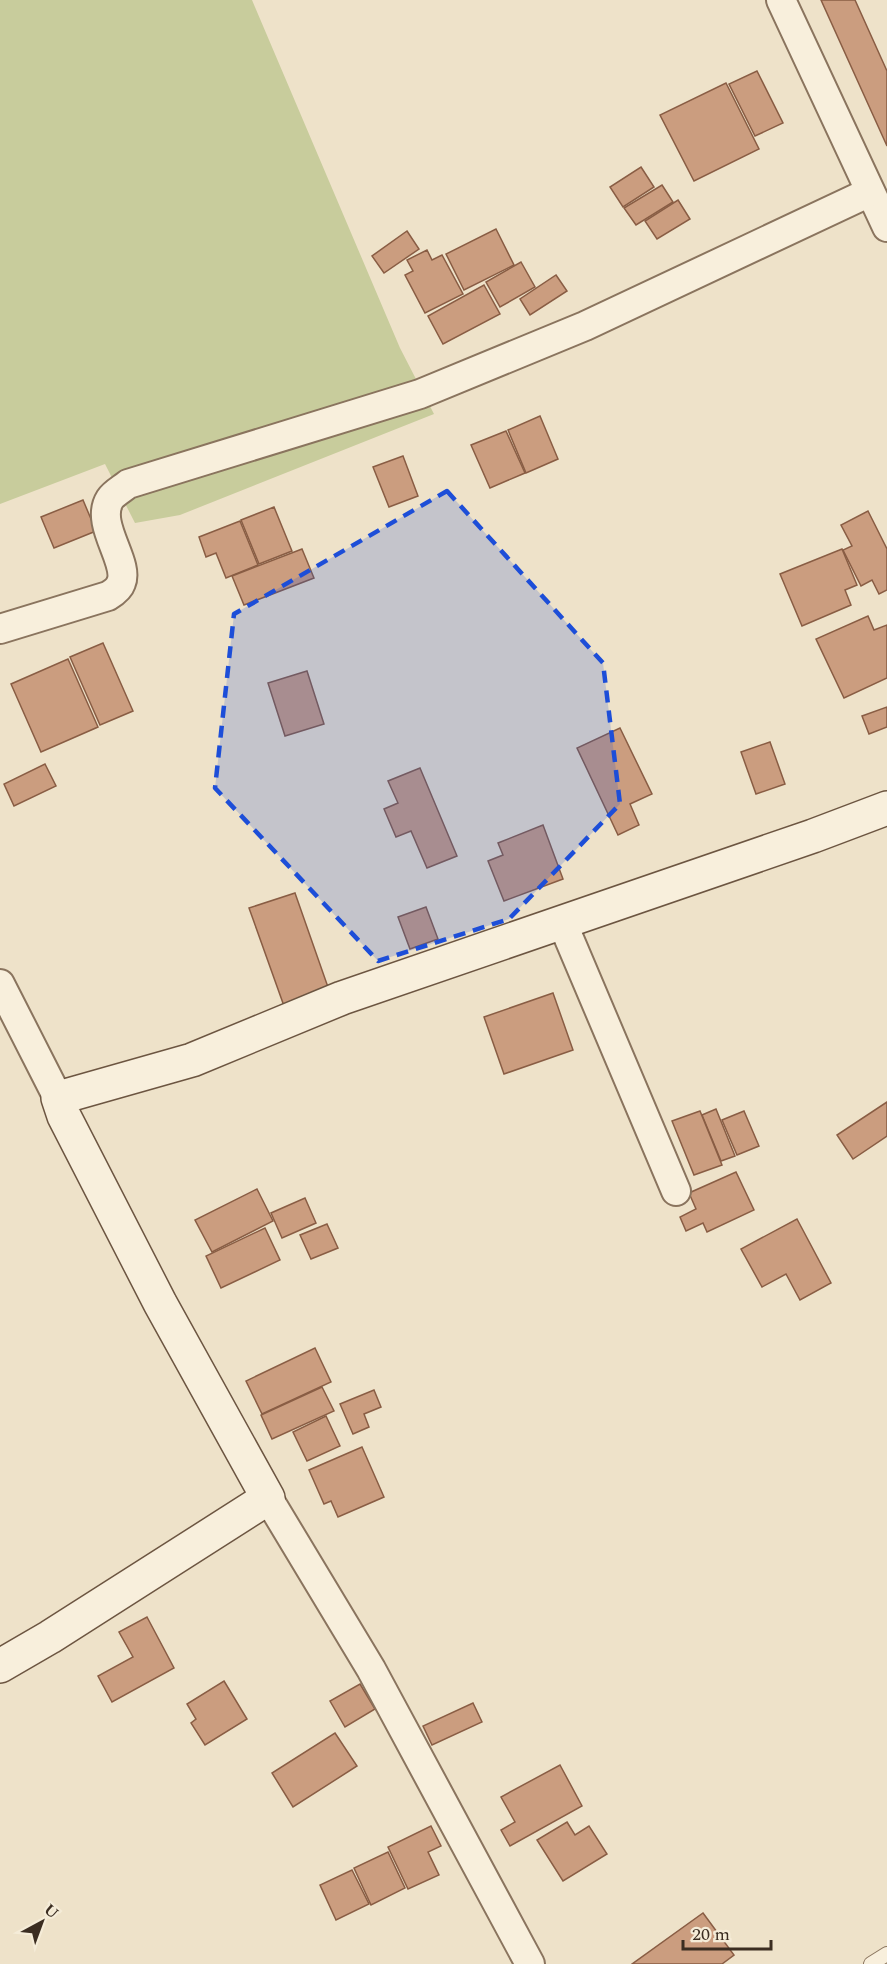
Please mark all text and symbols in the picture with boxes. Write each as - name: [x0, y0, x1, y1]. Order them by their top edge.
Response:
- north arrow: [12, 1892, 72, 1952]
- text: U: [38, 1898, 64, 1925]
- scale bar: [683, 1913, 772, 1951]
- text: 20 m: [692, 1921, 730, 1948]

